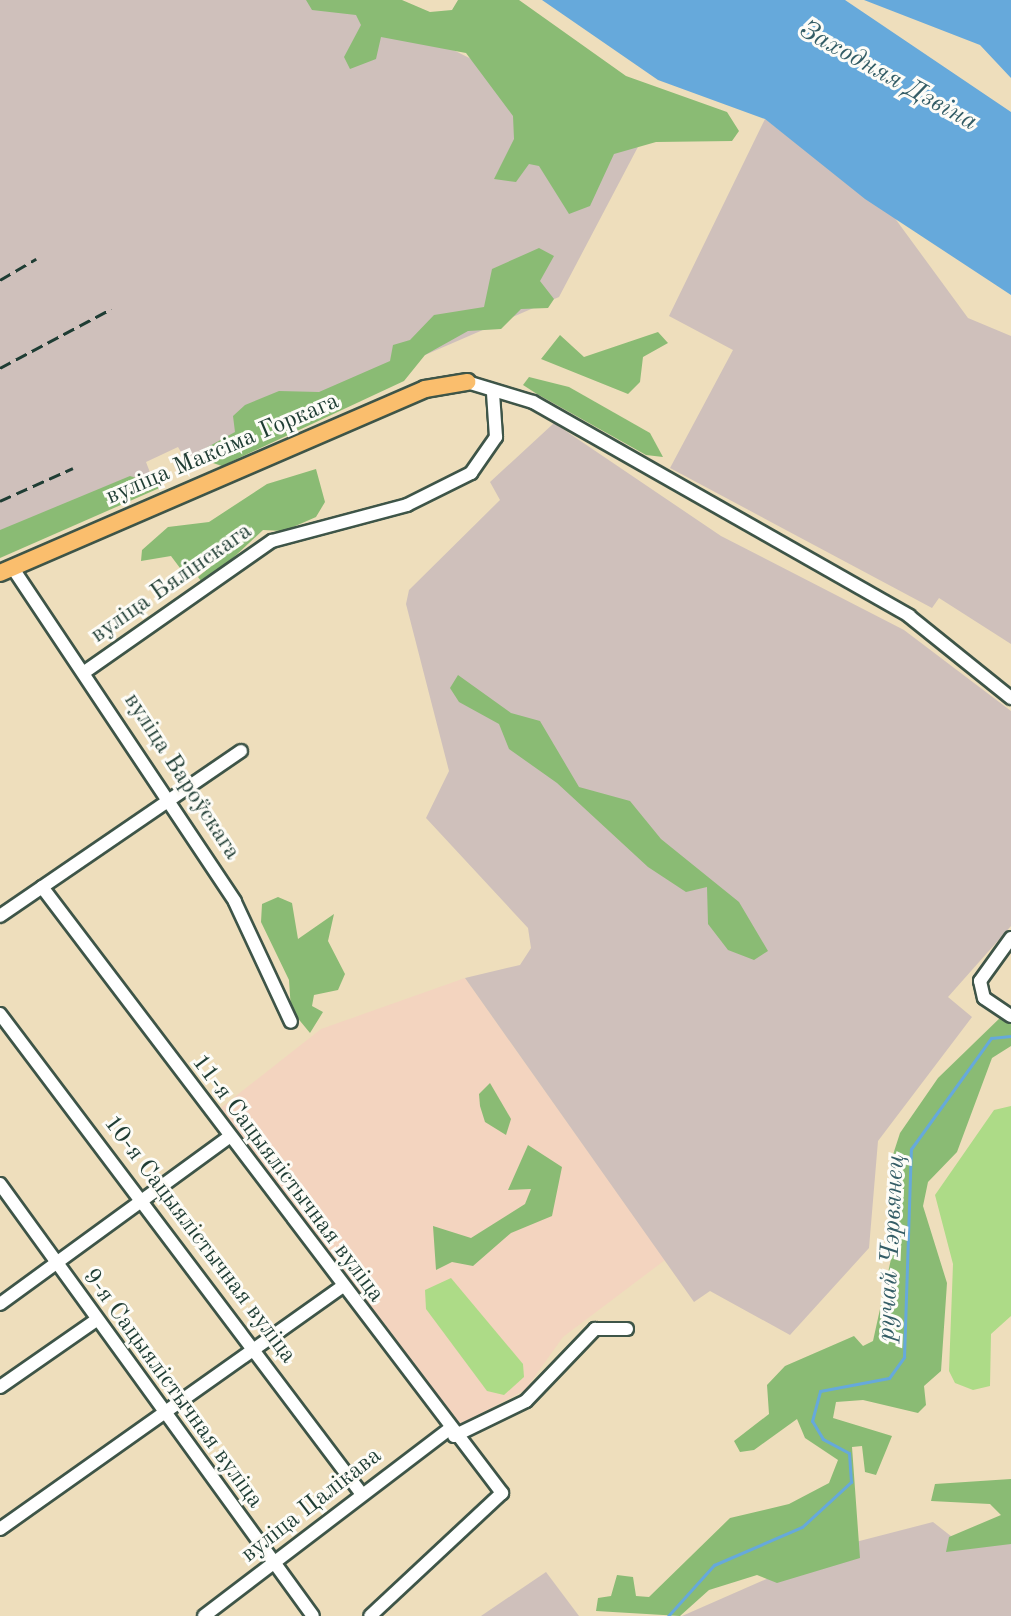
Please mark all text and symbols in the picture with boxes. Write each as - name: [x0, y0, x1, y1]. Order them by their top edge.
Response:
- water label: Заходняя Дзвіна: [794, 15, 982, 139]
- street label: вуліца Максіма Горкага: [102, 388, 344, 512]
- street label: вуліца Бялінскага: [86, 518, 258, 650]
- street label: вуліца Вароўскага: [116, 688, 246, 866]
- street label: 11-я Сацыялістычная вуліца: [184, 1049, 390, 1309]
- street label: 10-я Сацыялістычная вуліца: [96, 1110, 302, 1370]
- water label: ручай Чэрвянец: [872, 1154, 912, 1342]
- street label: 9-я Сацыялістычная вуліца: [75, 1264, 269, 1514]
- street label: вуліца Цалікава: [236, 1442, 388, 1570]

